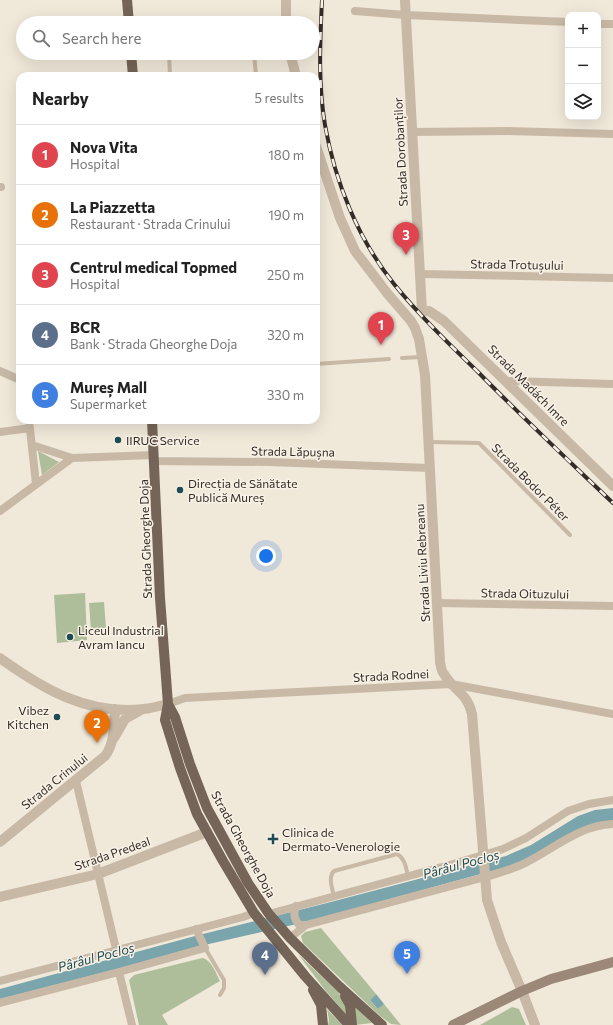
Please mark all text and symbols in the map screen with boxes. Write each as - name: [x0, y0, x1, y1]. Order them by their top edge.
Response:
- map controls: [565, 12, 601, 120]
- button: +: [565, 12, 601, 48]
- search box: [16, 16, 320, 60]
- icon: search: [30, 27, 52, 49]
- text: Search here: [62, 29, 141, 47]
- button: −: [565, 48, 601, 84]
- button: layers: [565, 84, 601, 120]
- text: Nearby: [32, 88, 89, 109]
- text: 5 results: [254, 90, 304, 106]
- street label: Strada Dorobanților: [390, 97, 411, 207]
- text: Nova Vita: [70, 138, 138, 156]
- text: 1: [42, 147, 48, 163]
- text: 180 m: [268, 147, 304, 163]
- text: Hospital: [70, 156, 120, 172]
- text: La Piazzetta: [70, 198, 155, 216]
- text: 2: [41, 207, 49, 223]
- text: 190 m: [268, 207, 304, 223]
- text: Restaurant · Strada Crinului: [70, 216, 231, 232]
- pin: 3: [393, 222, 419, 255]
- street label: Strada Trotușului: [470, 256, 564, 273]
- text: Centrul medical Topmed: [70, 258, 237, 276]
- text: 3: [41, 267, 49, 283]
- text: 250 m: [267, 267, 304, 283]
- text: Hospital: [70, 276, 120, 292]
- pin: 1: [368, 312, 394, 345]
- text: BCR: [70, 318, 101, 336]
- text: 4: [41, 327, 49, 343]
- text: 320 m: [267, 327, 304, 343]
- text: Bank · Strada Gheorghe Doja: [70, 336, 237, 352]
- street label: Strada Madách Imre: [486, 342, 572, 428]
- text: Mureș Mall: [70, 378, 147, 396]
- text: 5: [41, 387, 49, 403]
- text: 330 m: [267, 387, 304, 403]
- text: Supermarket: [70, 396, 147, 412]
- place label: IIRUC Service: [126, 433, 199, 447]
- marker: IIRUC Service: [113, 435, 123, 445]
- street label: Strada Bodor Péter: [489, 440, 573, 524]
- street label: Strada Lăpușna: [251, 443, 335, 460]
- place label: Direcția de Sănătate Publică Mureș: [188, 476, 298, 505]
- street label: Strada Gheorghe Doja: [136, 479, 154, 599]
- marker: Direcția de Sănătate Publică Mureș: [175, 485, 185, 495]
- street label: Strada Liviu Rebreanu: [412, 504, 432, 622]
- your location: [256, 546, 276, 566]
- street label: Strada Oituzului: [481, 585, 569, 601]
- place label: Liceul Industrial Avram Iancu: [78, 623, 164, 651]
- marker: Liceul Industrial Avram Iancu: [65, 632, 75, 642]
- street label: Strada Rodnei: [353, 666, 429, 684]
- place label: Vibez Kitchen: [7, 703, 49, 731]
- pin: 2: [84, 710, 110, 743]
- marker: Vibez Kitchen: [52, 712, 62, 722]
- street label: Strada Crinului: [18, 750, 90, 812]
- street label: Strada Gheorghe Doja: [209, 788, 279, 900]
- place label: Clinica de Dermato-Venerologie: [282, 825, 400, 853]
- street label: Strada Predeal: [72, 833, 152, 873]
- marker: Clinica de Dermato-Venerologie: [267, 833, 279, 845]
- water label: Pârâul Pocloș: [421, 846, 501, 883]
- water label: Pârâul Pocloș: [56, 939, 136, 976]
- pin: 5: [394, 941, 420, 974]
- pin: 4: [252, 942, 278, 975]

